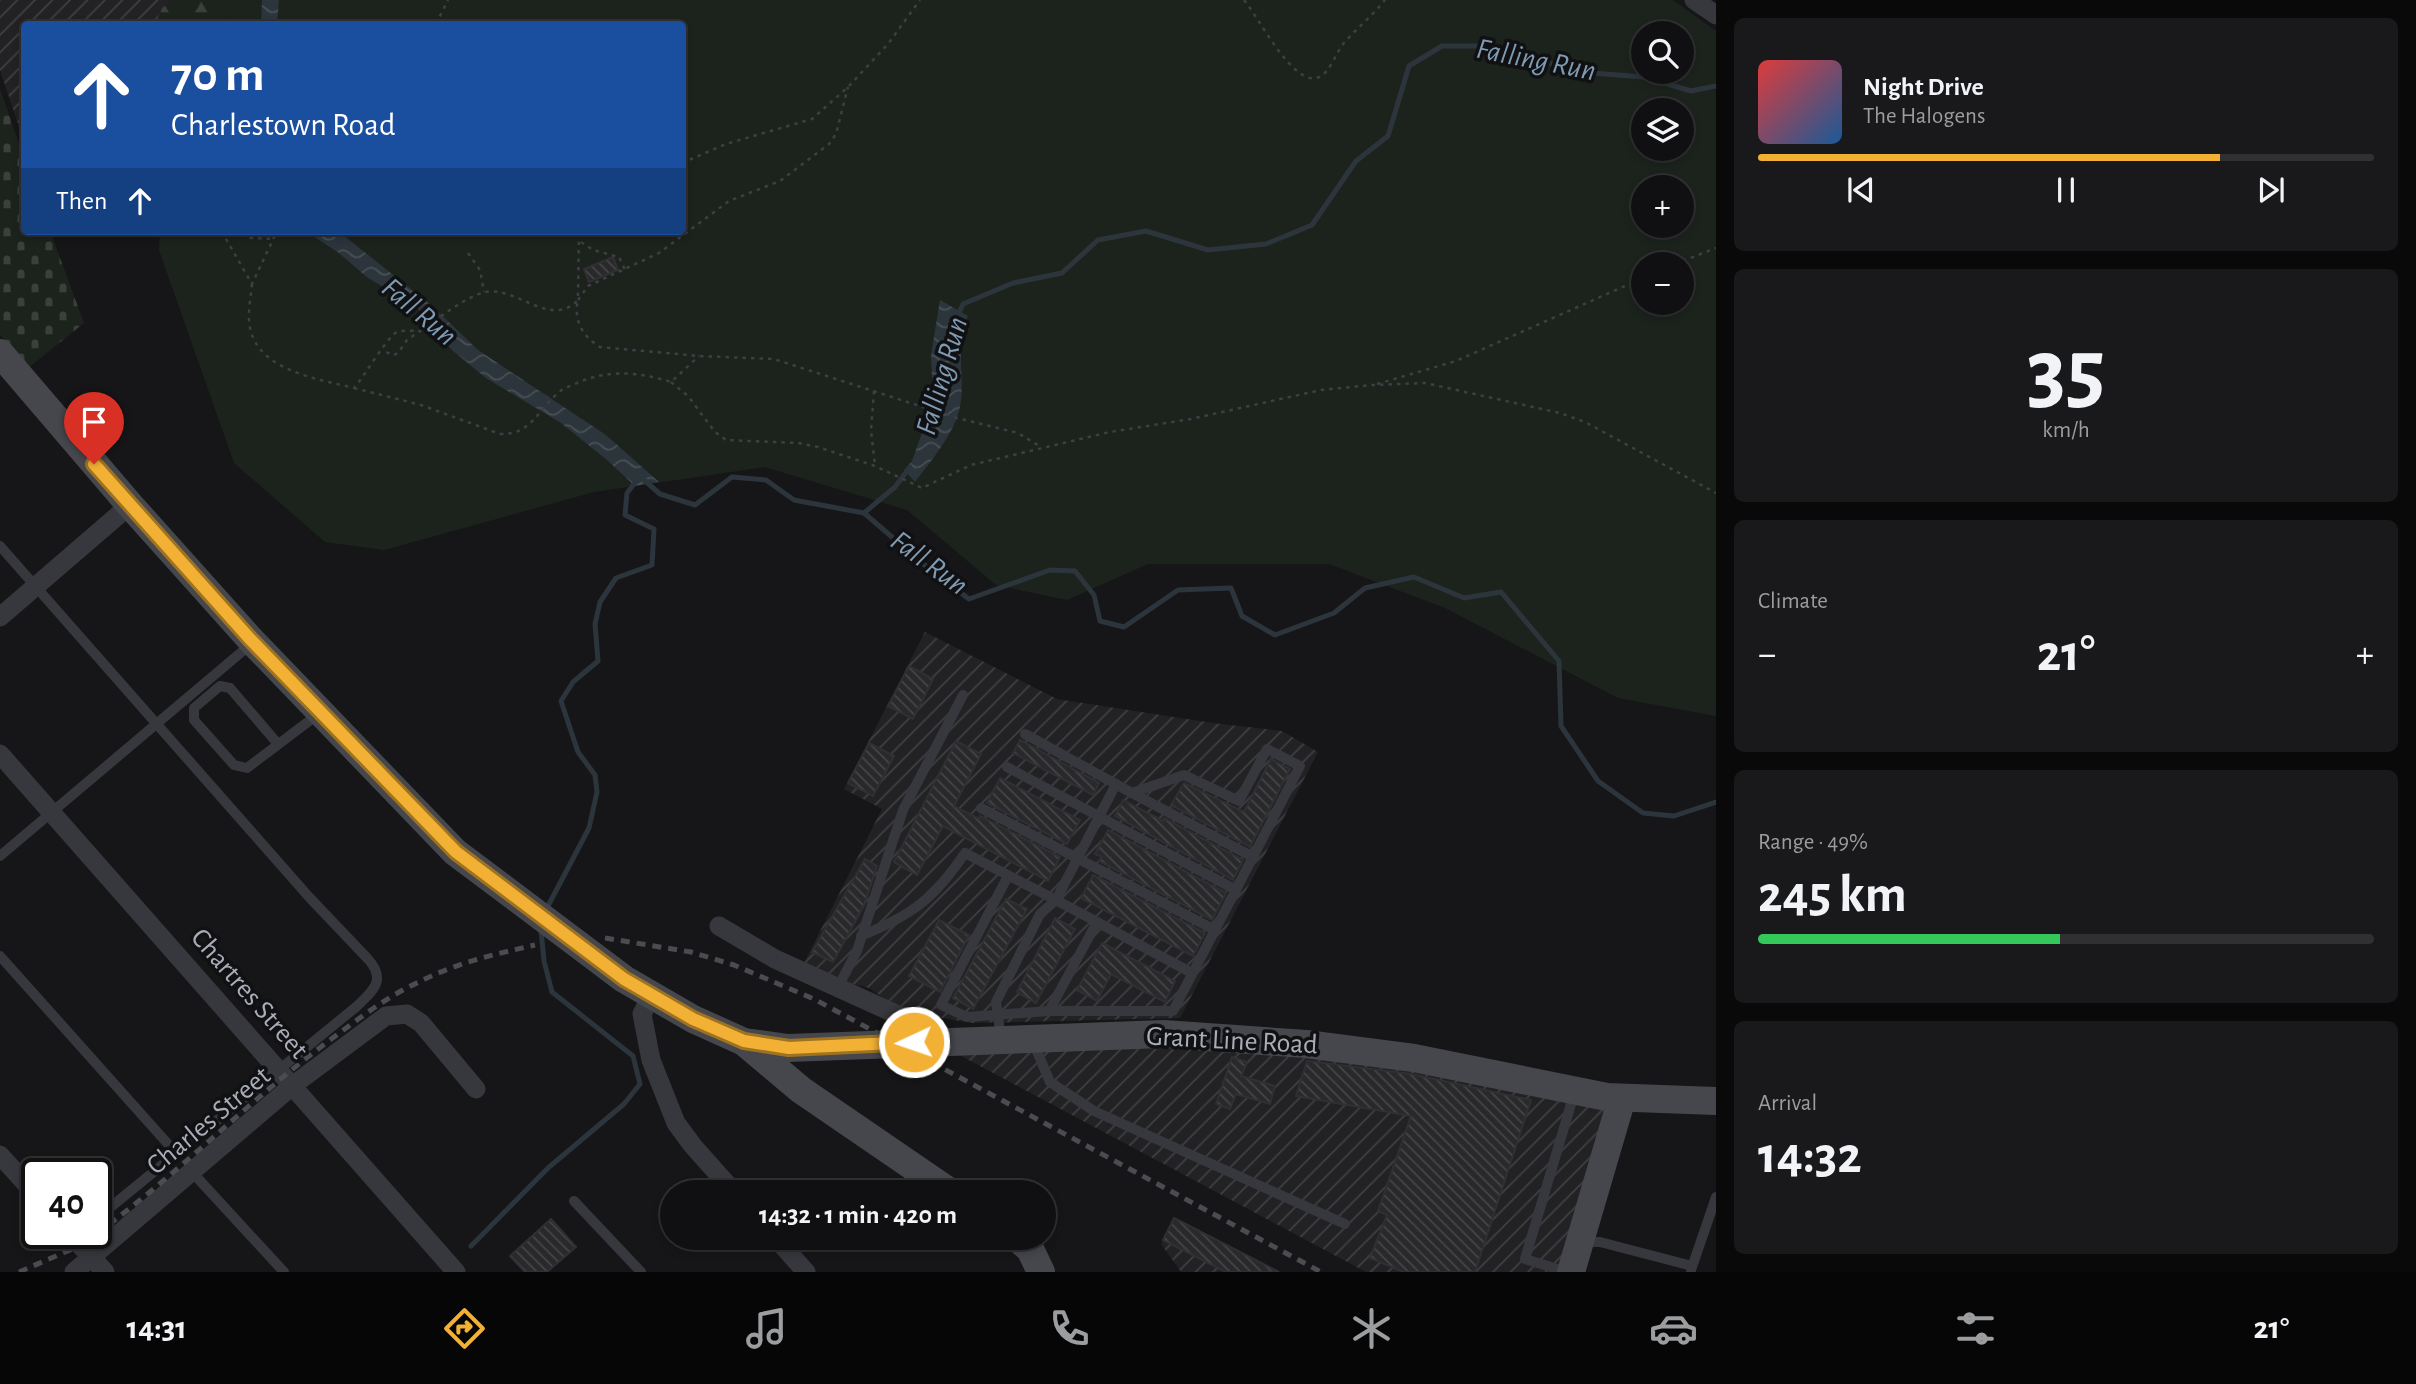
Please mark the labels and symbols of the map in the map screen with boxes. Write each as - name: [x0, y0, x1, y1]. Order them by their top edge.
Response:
- water label: Falling Run: [1474, 34, 1598, 86]
- water label: Fall Run: [376, 272, 462, 352]
- water label: Falling Run: [911, 314, 973, 438]
- pin: [64, 392, 124, 464]
- water label: Fall Run: [885, 525, 973, 601]
- street label: Chartres Street: [185, 923, 313, 1065]
- position arrow: [877, 1005, 951, 1079]
- street label: Grant Line Road: [1146, 1023, 1318, 1059]
- street label: Charles Street: [142, 1062, 276, 1180]
- speed limit sign: 40: [21, 1158, 112, 1249]

